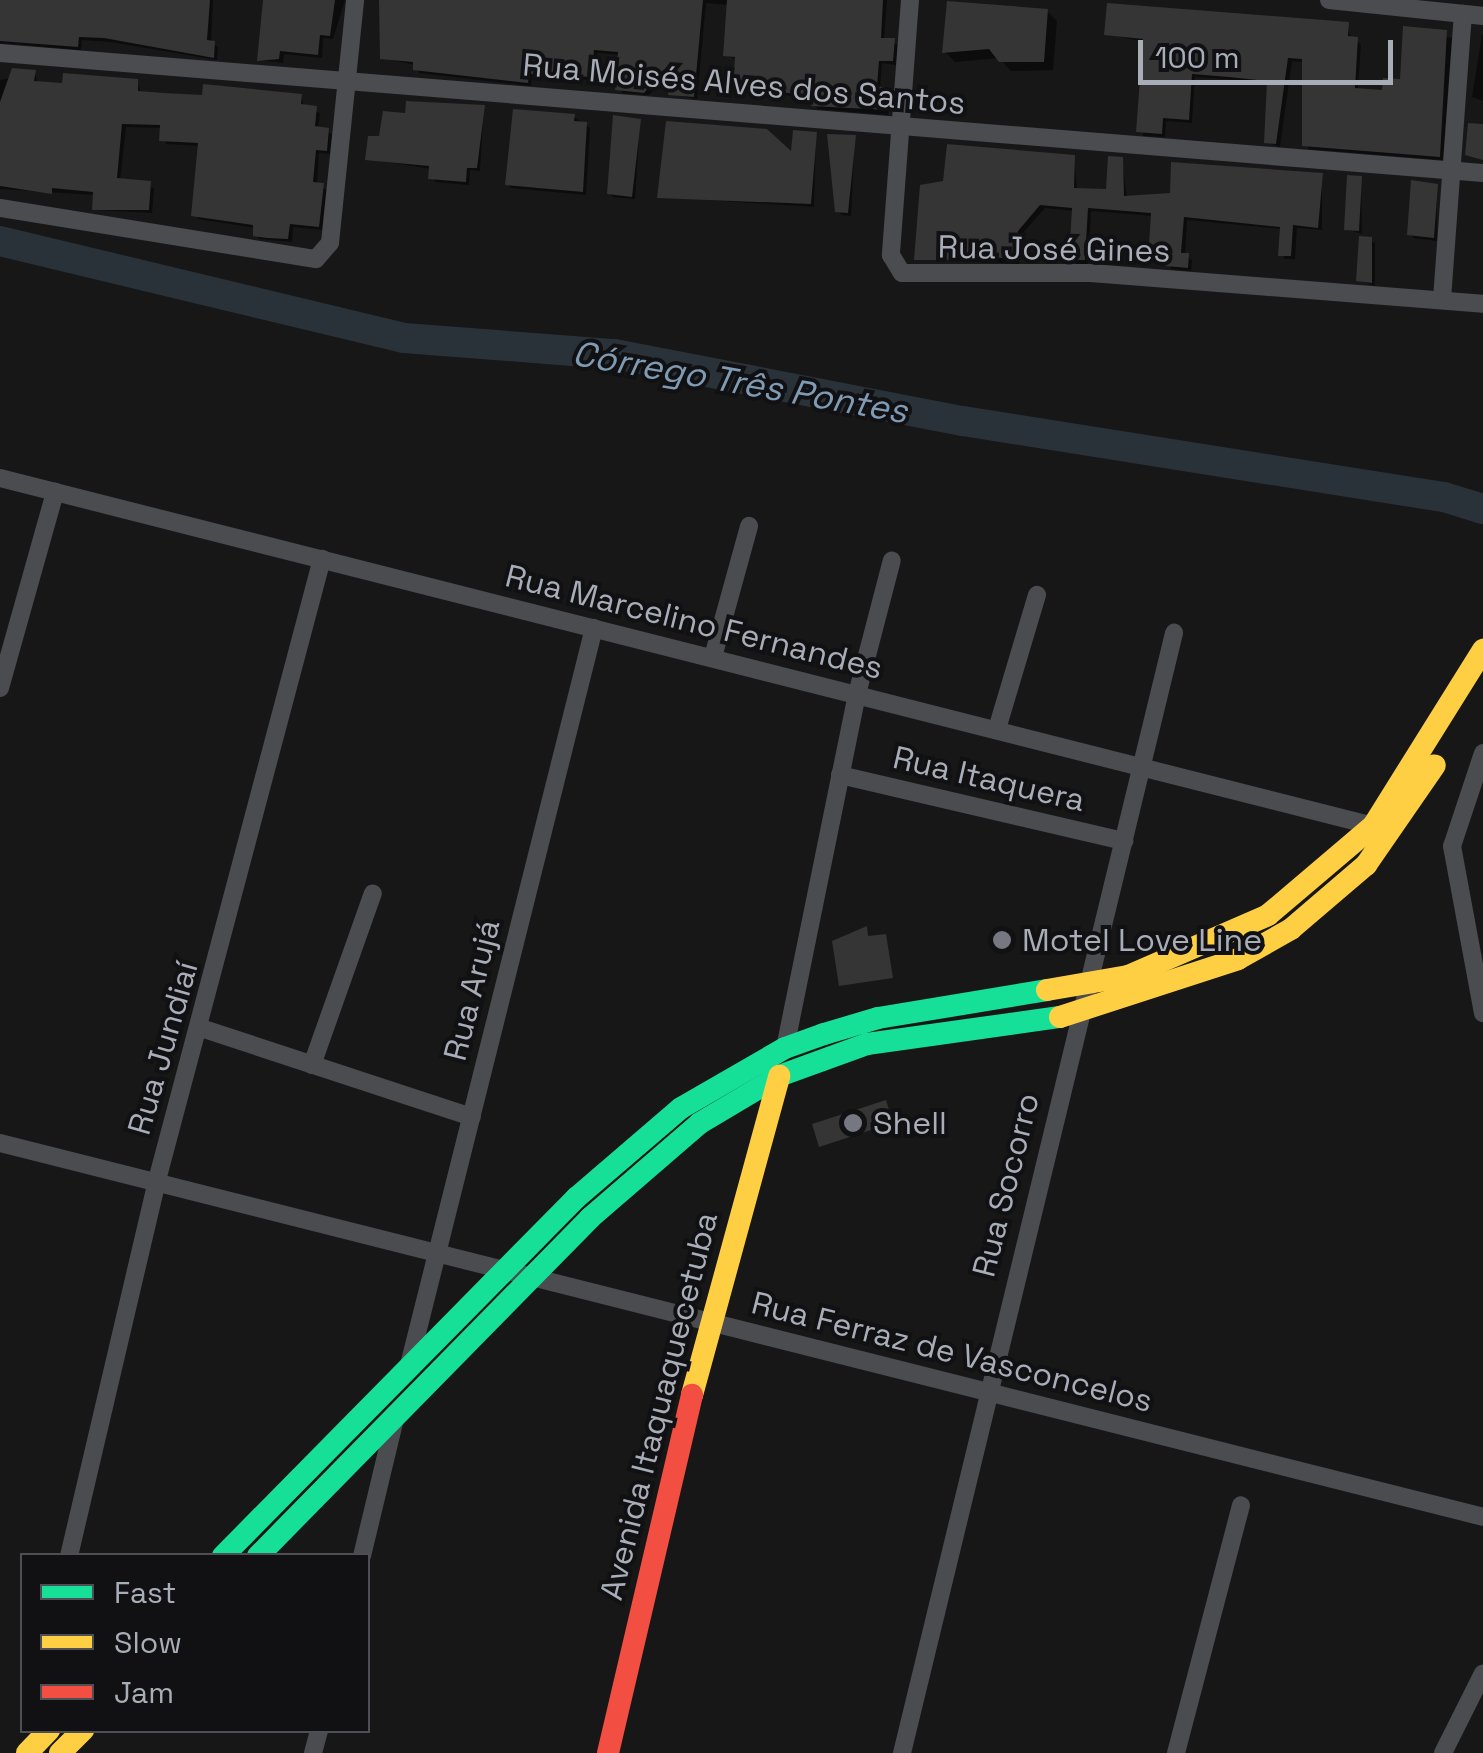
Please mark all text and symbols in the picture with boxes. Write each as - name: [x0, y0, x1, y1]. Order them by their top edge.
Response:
- scale bar: [1143, 20, 1398, 82]
- text: 100 m: [1155, 38, 1240, 77]
- street label: Rua Moisés Alves dos Santos: [521, 45, 967, 123]
- street label: Rua José Gines: [937, 228, 1171, 270]
- water label: Córrego Três Pontes: [569, 332, 911, 432]
- street label: Rua Marcelino Fernandes: [501, 556, 887, 688]
- street label: Rua Itaquera: [889, 738, 1089, 820]
- street label: Rua Arujá: [436, 915, 508, 1065]
- place label: Motel Love Line: [1022, 921, 1262, 959]
- marker: Motel Love Line: [991, 929, 1013, 951]
- street label: Rua Jundiaí: [120, 957, 206, 1139]
- street label: Rua Socorro: [965, 1089, 1047, 1281]
- place label: Shell: [873, 1104, 947, 1142]
- marker: Shell: [842, 1112, 864, 1134]
- street label: Avenida Itaquaquecetuba: [592, 1208, 726, 1604]
- street label: Rua Ferraz de Vasconcelos: [747, 1284, 1157, 1420]
- legend: [20, 1553, 370, 1733]
- text: Fast: [114, 1573, 176, 1612]
- text: Slow: [114, 1623, 182, 1662]
- text: Jam: [114, 1673, 174, 1712]

